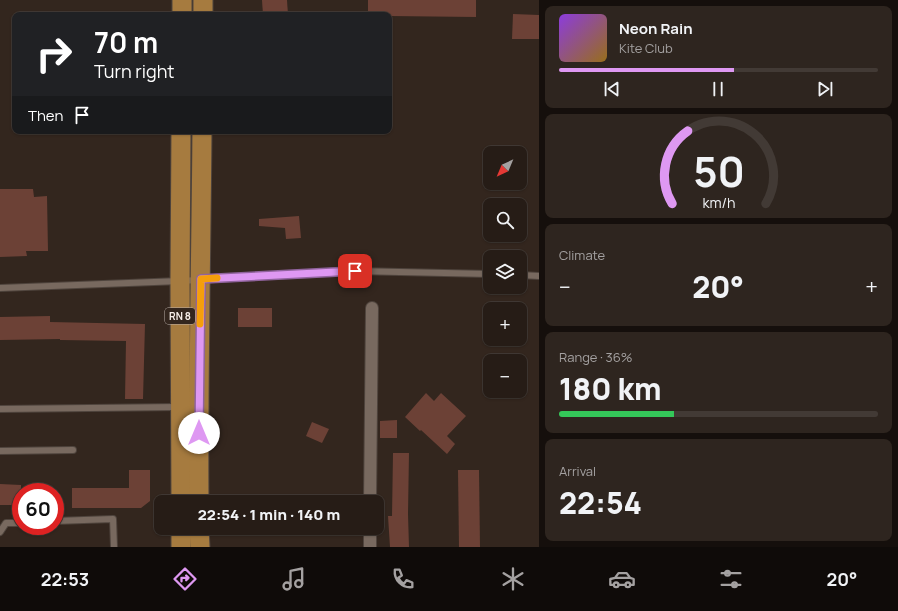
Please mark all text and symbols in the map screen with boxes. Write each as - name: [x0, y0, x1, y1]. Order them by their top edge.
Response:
- text: Neon Rain: [619, 18, 693, 39]
- text: 70 m: [94, 23, 158, 61]
- icon: right: [28, 28, 80, 80]
- text: Kite Club: [619, 39, 673, 57]
- text: Turn right: [94, 59, 175, 83]
- icon: previous: [601, 78, 623, 100]
- icon: pause: [707, 78, 729, 100]
- icon: next: [814, 78, 836, 100]
- icon: arrive: [71, 104, 93, 126]
- text: Then: [28, 105, 63, 126]
- text: 50: [693, 143, 744, 199]
- north arrow: [483, 146, 527, 190]
- map controls: [483, 146, 527, 398]
- text: km/h: [702, 192, 735, 211]
- button: search: [483, 198, 527, 242]
- text: Climate: [559, 246, 605, 264]
- button: layers: [483, 250, 527, 294]
- pin: [338, 254, 372, 288]
- icon: arrive: [344, 260, 366, 282]
- text: 20°: [692, 266, 744, 307]
- text: −: [559, 272, 571, 302]
- text: +: [865, 272, 878, 302]
- button: +: [483, 302, 527, 346]
- road number: RN 8: [165, 308, 195, 324]
- text: Range · 36%: [559, 348, 633, 366]
- button: −: [483, 354, 527, 398]
- text: 180 km: [559, 368, 662, 409]
- position arrow: [178, 412, 220, 454]
- text: Arrival: [559, 462, 596, 480]
- text: 22:54: [559, 482, 642, 523]
- speed limit sign: 60: [12, 483, 64, 535]
- text: 22:54 · 1 min · 140 m: [198, 504, 340, 525]
- icon: directions: [171, 565, 199, 593]
- icon: music: [280, 565, 308, 593]
- icon: phone: [389, 565, 417, 593]
- icon: climate: [499, 565, 527, 593]
- icon: car: [608, 565, 636, 593]
- icon: filters: [717, 565, 745, 593]
- text: 22:53: [41, 567, 89, 591]
- text: 20°: [827, 567, 857, 591]

